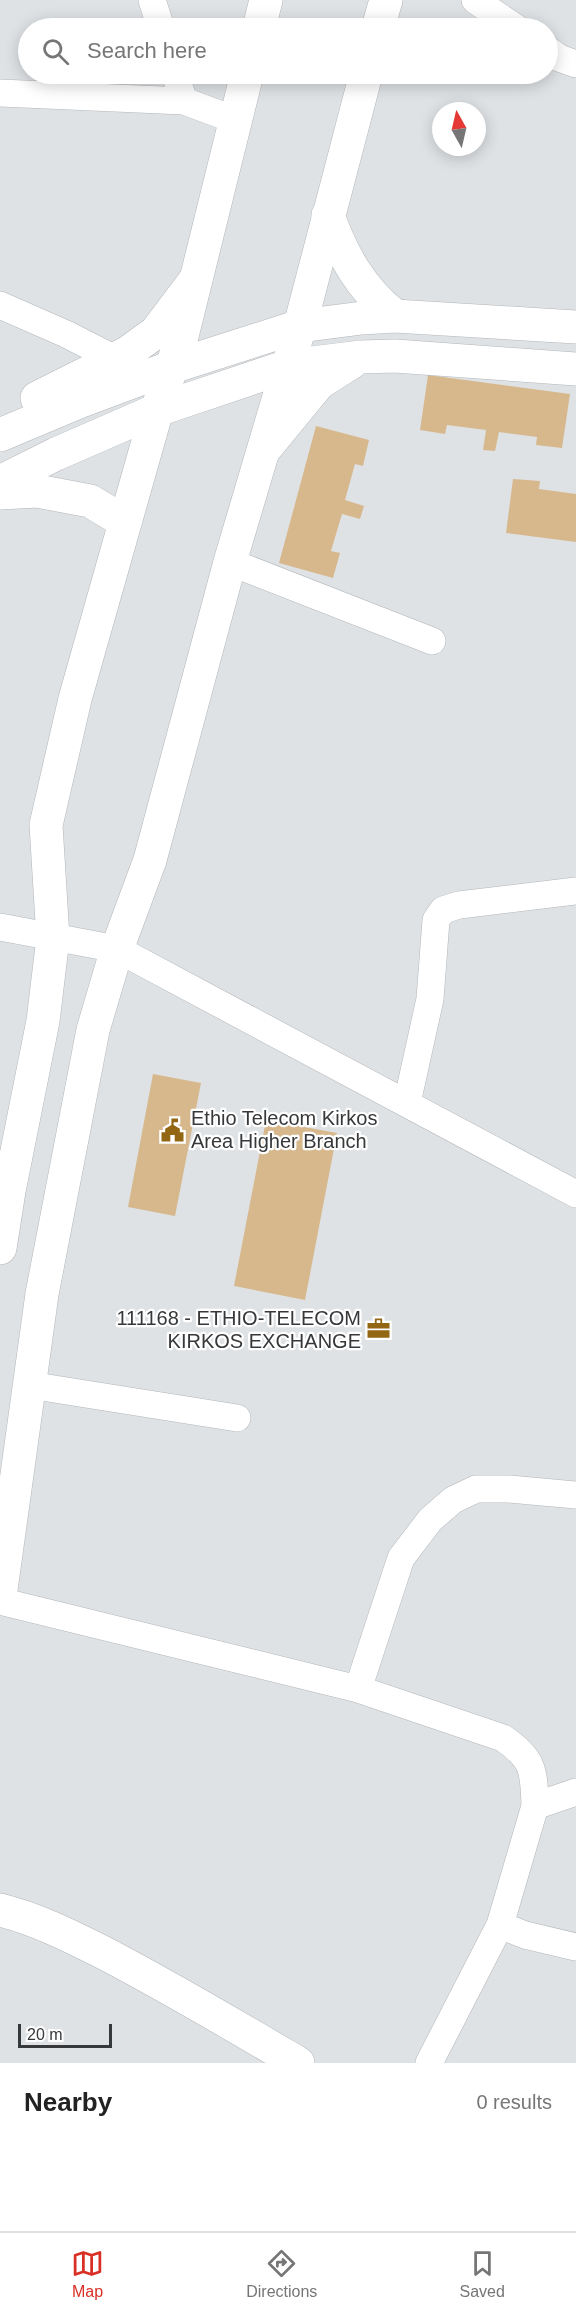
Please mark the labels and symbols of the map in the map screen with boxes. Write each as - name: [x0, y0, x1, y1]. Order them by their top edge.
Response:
- north arrow: [432, 102, 486, 156]
- place label: Ethio Telecom Kirkos Area Higher Branch: [191, 1107, 377, 1152]
- public building icon: Ethio Telecom Kirkos Area Higher Branch: [160, 1117, 186, 1143]
- place label: 111168 - ETHIO-TELECOM KIRKOS EXCHANGE: [116, 1307, 361, 1352]
- office icon: 111168 - ETHIO-TELECOM KIRKOS EXCHANGE: [366, 1316, 392, 1342]
- scale bar: [18, 2021, 112, 2048]

